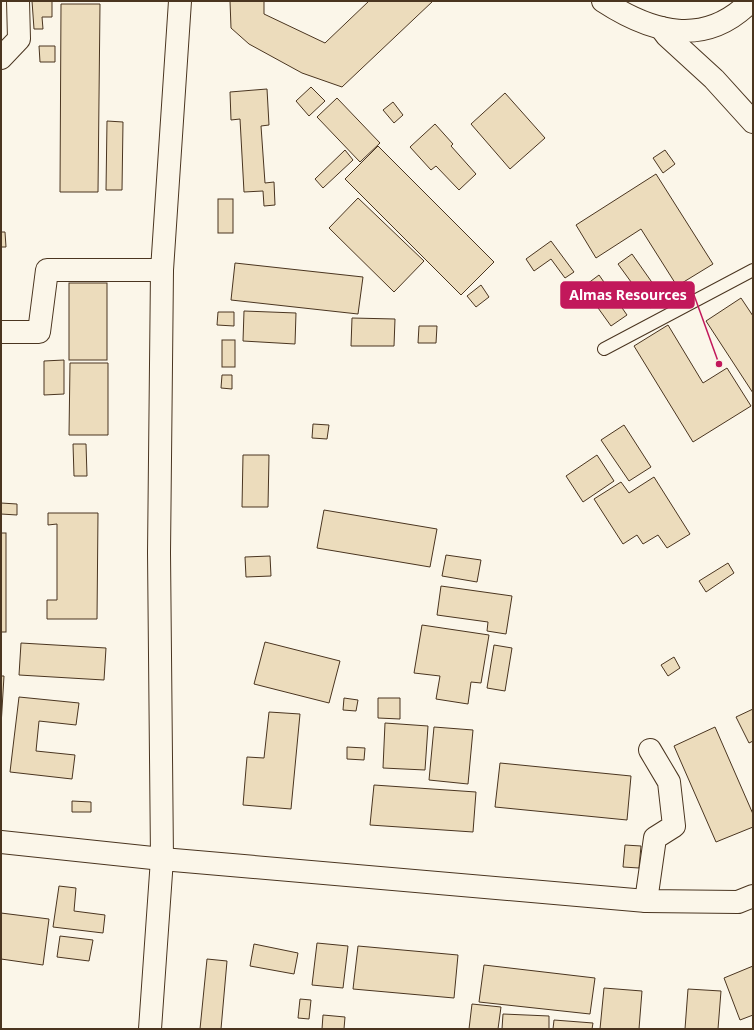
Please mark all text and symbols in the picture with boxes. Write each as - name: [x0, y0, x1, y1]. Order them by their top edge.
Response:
- callout: Almas Resources: [561, 282, 694, 308]
- text: Almas Resources: [569, 285, 687, 304]

